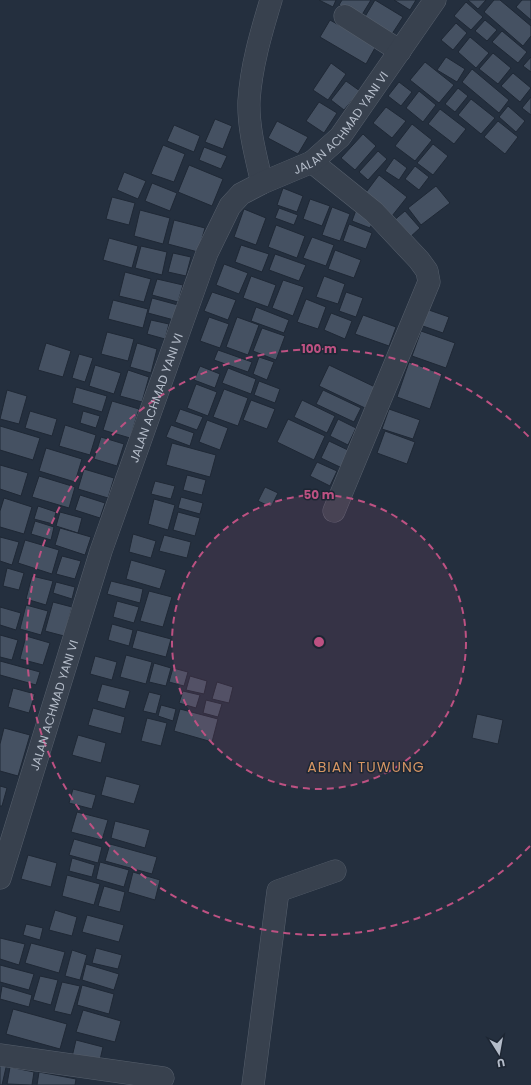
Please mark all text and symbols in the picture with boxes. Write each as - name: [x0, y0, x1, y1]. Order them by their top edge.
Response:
- street label: JALAN ACHMAD YANI VI: [290, 68, 392, 178]
- street label: JALAN ACHMAD YANI VI: [125, 331, 186, 465]
- text: 100 m: [301, 340, 337, 357]
- text: 50 m: [304, 486, 335, 503]
- centre of rings: [312, 635, 326, 649]
- street label: JALAN ACHMAD YANI VI: [25, 638, 82, 773]
- district label: ABIAN TUWUNG: [307, 757, 425, 777]
- north arrow: [479, 1033, 519, 1073]
- text: U: [495, 1054, 506, 1071]

